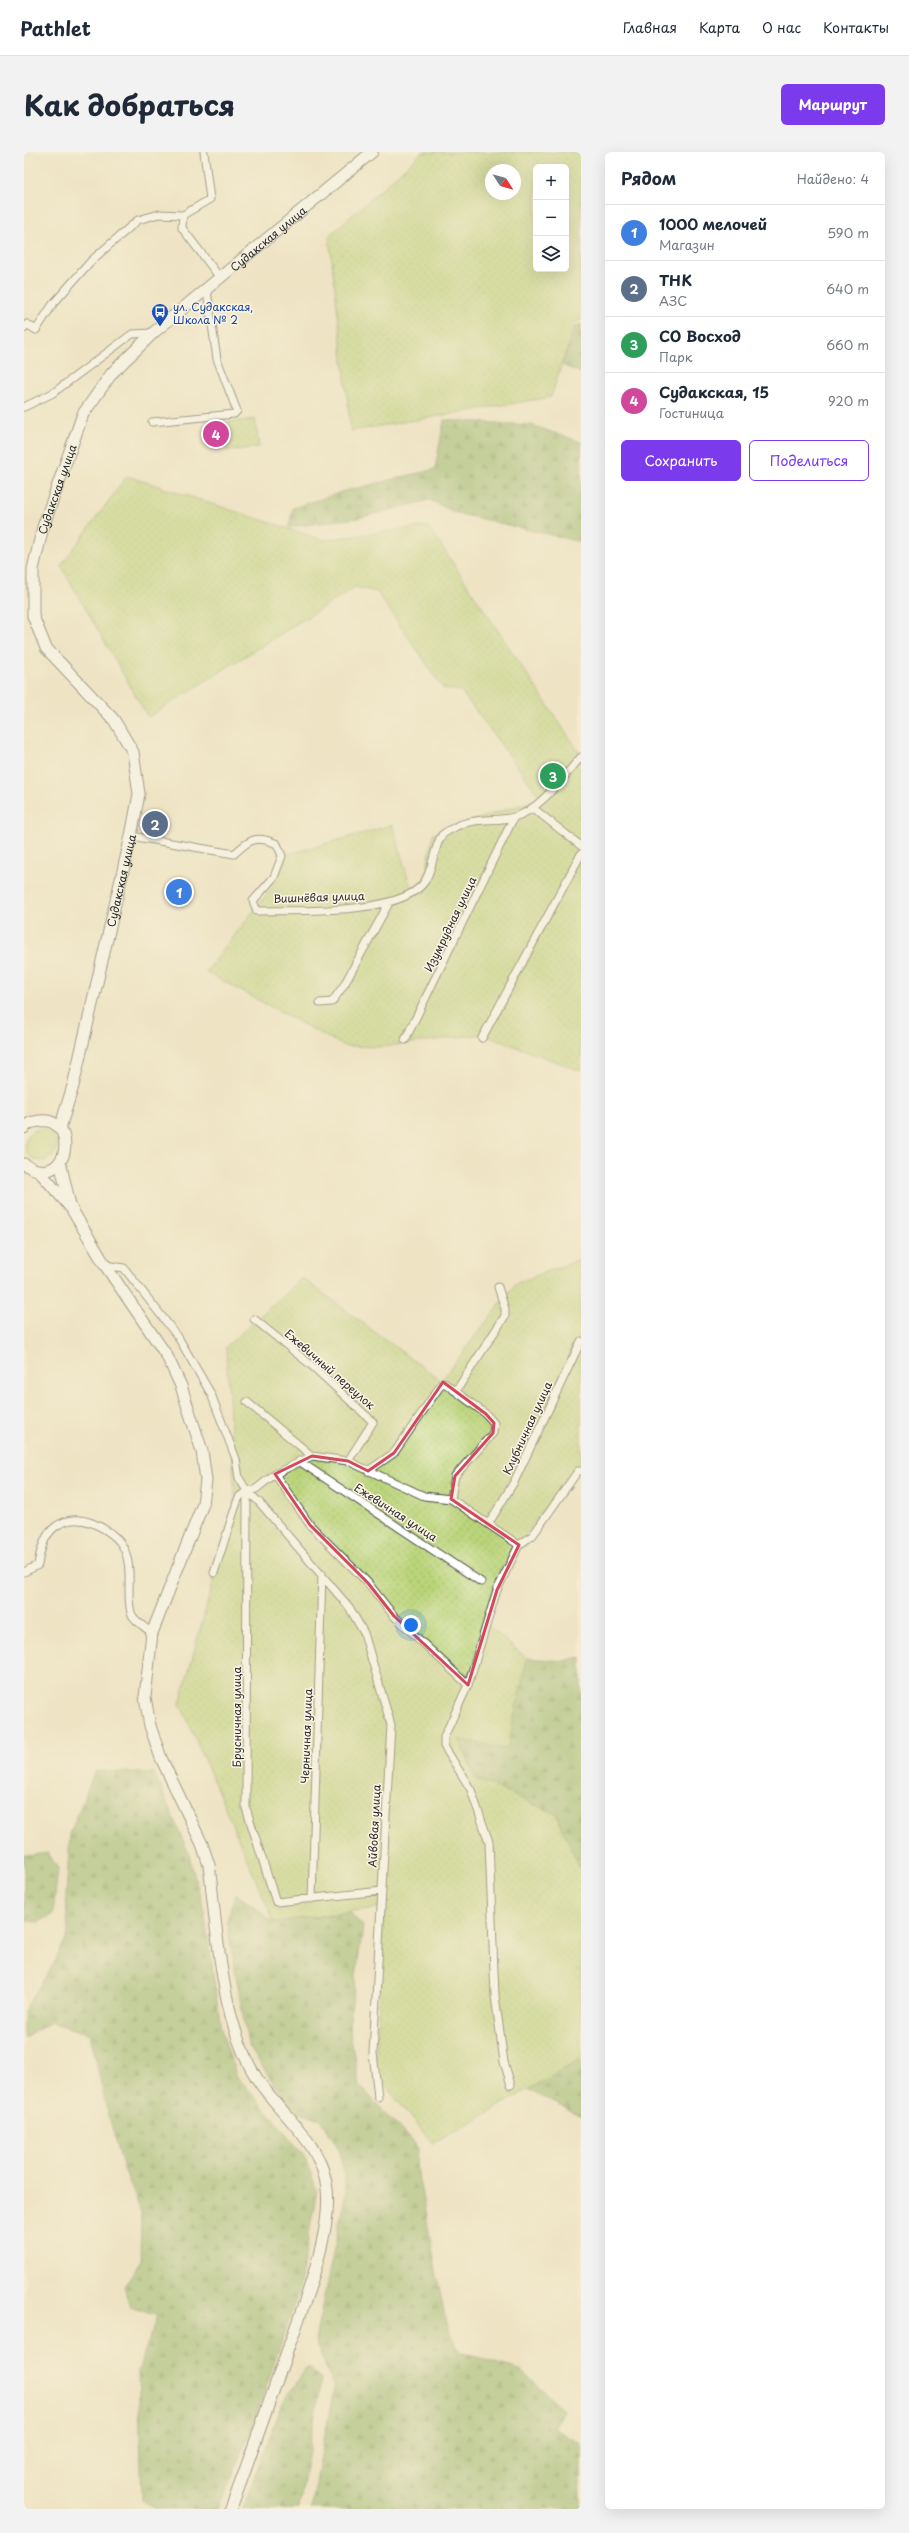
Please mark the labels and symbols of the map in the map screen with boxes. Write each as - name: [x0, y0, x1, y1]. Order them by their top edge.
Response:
- north arrow: [485, 164, 521, 200]
- street label: Судакская улица: [226, 201, 310, 275]
- place label: ул. Судакская, Школа № 2: [173, 298, 253, 328]
- bus stop icon: ул. Судакская, Школа № 2: [150, 302, 170, 327]
- pin: 4: [203, 419, 229, 449]
- street label: Судакская улица: [33, 442, 80, 536]
- pin: 3: [540, 761, 566, 791]
- pin: 2: [142, 809, 168, 839]
- street label: Судакская улица: [102, 832, 140, 928]
- street label: Изумрудная улица: [420, 873, 481, 975]
- pin: 1: [166, 877, 192, 907]
- street label: Вишнёвая улица: [273, 887, 365, 907]
- street label: Ежевичный переулок: [281, 1325, 379, 1413]
- street label: Клубничная улица: [498, 1379, 556, 1477]
- street label: Ежевичная улица: [351, 1479, 441, 1545]
- your location: [401, 1615, 421, 1635]
- street label: Брусничная улица: [228, 1667, 245, 1767]
- street label: Черничная улица: [296, 1688, 316, 1784]
- street label: Айвовая улица: [363, 1784, 385, 1868]

